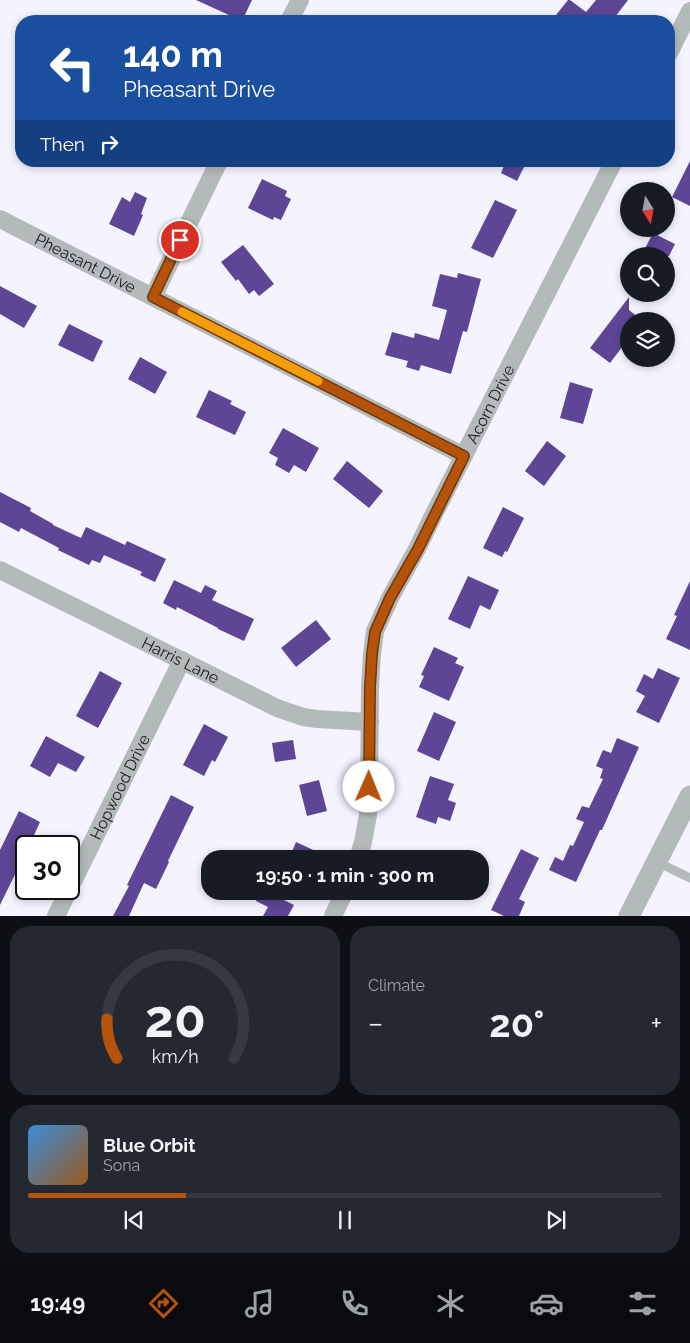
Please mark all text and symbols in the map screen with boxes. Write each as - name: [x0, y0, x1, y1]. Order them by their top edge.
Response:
- text: 140 m: [123, 34, 223, 75]
- icon: left: [40, 35, 105, 100]
- text: Pheasant Drive: [123, 76, 275, 102]
- icon: right: [95, 130, 123, 158]
- text: Then: [40, 133, 85, 155]
- north arrow: [620, 182, 675, 238]
- map controls: [620, 182, 675, 367]
- pin: [159, 219, 201, 261]
- icon: arrive: [166, 226, 194, 254]
- street label: Pheasant Drive: [32, 229, 139, 296]
- button: search: [620, 247, 675, 302]
- button: layers: [620, 312, 675, 367]
- street label: Acorn Drive: [462, 361, 518, 447]
- street label: Harris Lane: [139, 633, 223, 687]
- street label: Hopwood Drive: [86, 731, 153, 843]
- position arrow: [342, 760, 394, 812]
- speed limit sign: 30: [15, 835, 80, 900]
- text: 19:50 · 1 min · 300 m: [256, 864, 434, 886]
- text: Climate: [368, 976, 425, 995]
- text: 20: [144, 988, 206, 1049]
- text: 20°: [489, 1001, 544, 1046]
- text: −: [368, 1007, 383, 1040]
- text: +: [650, 1007, 662, 1040]
- text: km/h: [151, 1046, 199, 1067]
- text: Blue Orbit: [103, 1134, 195, 1156]
- text: Sona: [103, 1156, 140, 1175]
- icon: previous: [120, 1206, 148, 1234]
- icon: pause: [331, 1206, 359, 1234]
- icon: next: [542, 1206, 570, 1234]
- icon: directions: [146, 1286, 181, 1321]
- icon: music: [242, 1286, 277, 1321]
- icon: phone: [337, 1286, 372, 1321]
- icon: climate: [433, 1286, 468, 1321]
- icon: car: [529, 1286, 564, 1321]
- icon: filters: [625, 1286, 660, 1321]
- text: 19:49: [30, 1290, 85, 1316]

